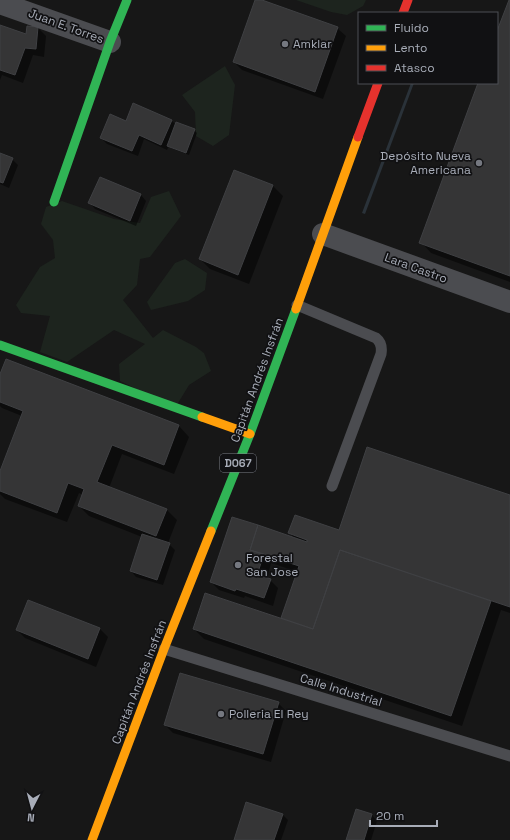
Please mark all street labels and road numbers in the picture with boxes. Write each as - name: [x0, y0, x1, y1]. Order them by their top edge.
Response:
- street label: Juan E. Torres: [26, 5, 106, 47]
- street label: Lara Castro: [382, 249, 450, 287]
- street label: Capitán Andrés Insfrán: [227, 315, 287, 445]
- road number: D067: [220, 454, 256, 472]
- street label: Capitán Andrés Insfrán: [108, 618, 170, 746]
- street label: Calle Industrial: [298, 670, 384, 710]

